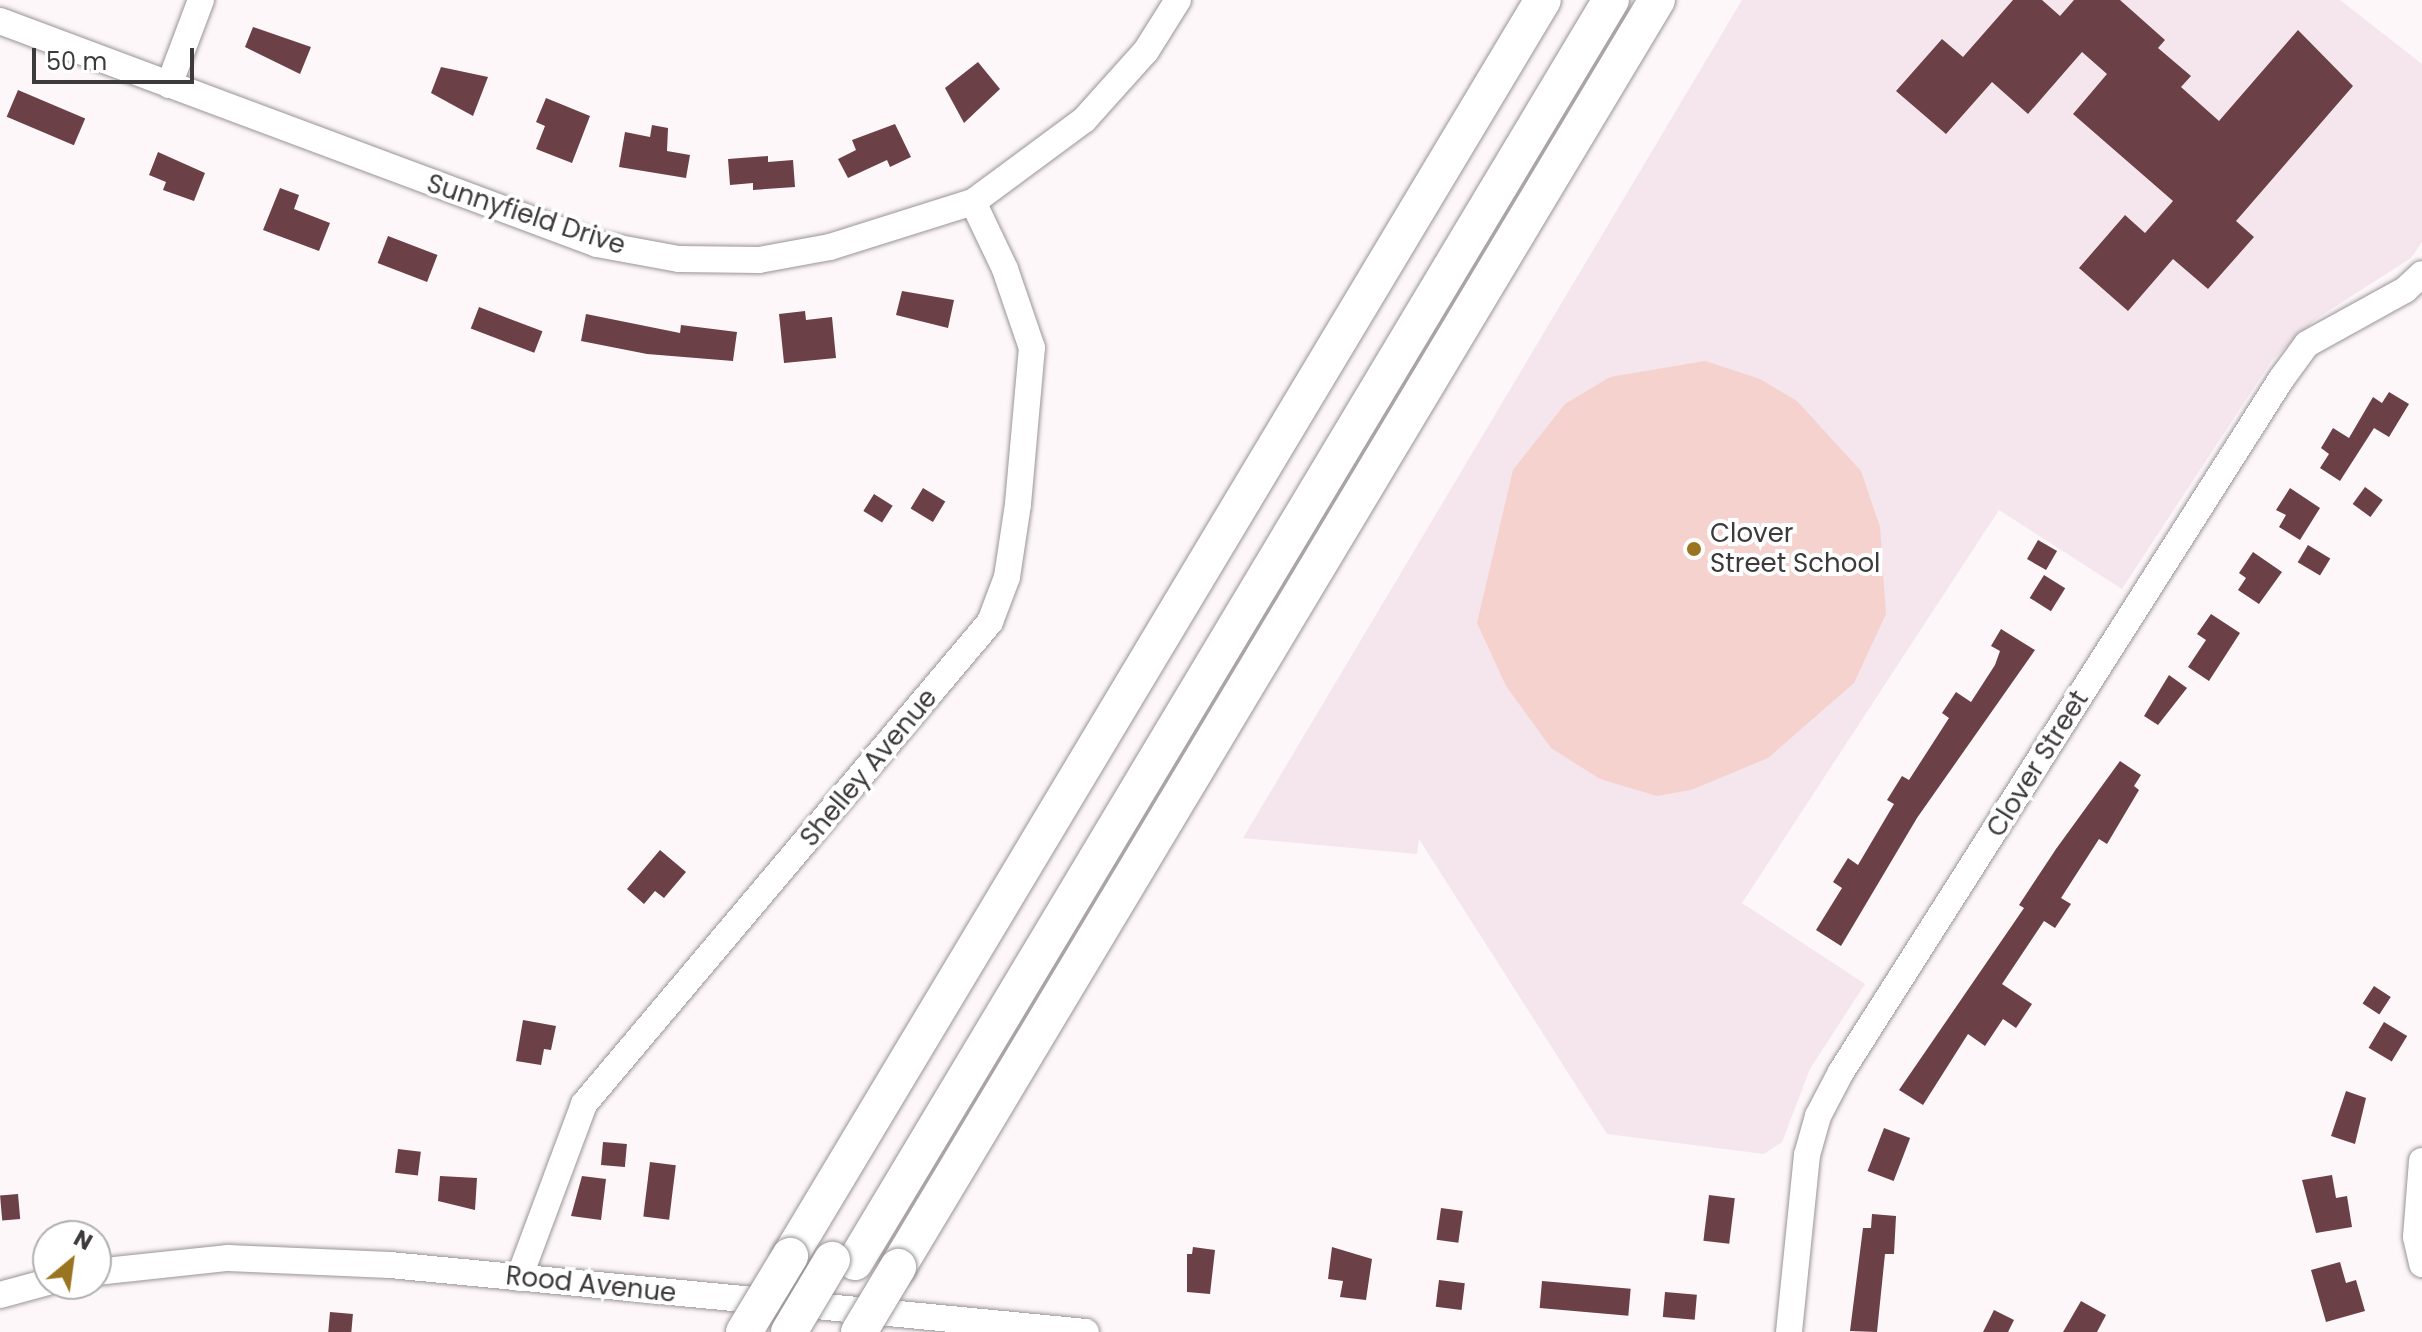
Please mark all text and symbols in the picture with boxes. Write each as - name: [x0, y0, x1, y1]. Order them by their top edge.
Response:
- scale bar: [36, 32, 198, 82]
- text: 50 m: [46, 45, 107, 78]
- street label: Sunnyfield Drive: [423, 168, 629, 262]
- place label: Clover Street School: [1710, 518, 1880, 580]
- marker: Clover Street School: [1685, 540, 1703, 558]
- street label: Shelley Avenue: [794, 683, 944, 853]
- street label: Clover Street: [1981, 685, 2095, 843]
- north arrow: [32, 1220, 112, 1300]
- text: N: [68, 1223, 98, 1258]
- street label: Rood Avenue: [504, 1261, 678, 1309]

